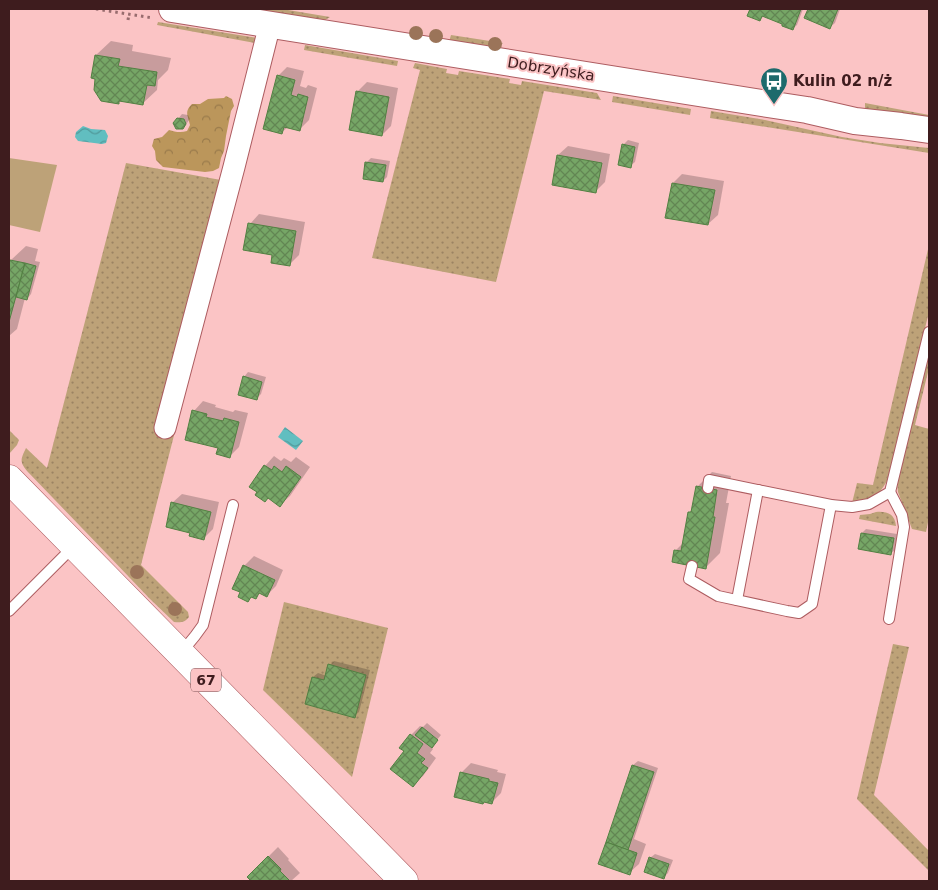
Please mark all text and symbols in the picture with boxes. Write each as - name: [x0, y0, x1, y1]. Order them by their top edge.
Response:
- street label: Dobrzyńska: [506, 53, 596, 85]
- bus stop icon: Kulin 02 n/ż: [759, 66, 789, 105]
- place label: Kulin 02 n/ż: [793, 72, 892, 90]
- road number: 67: [191, 668, 221, 692]

